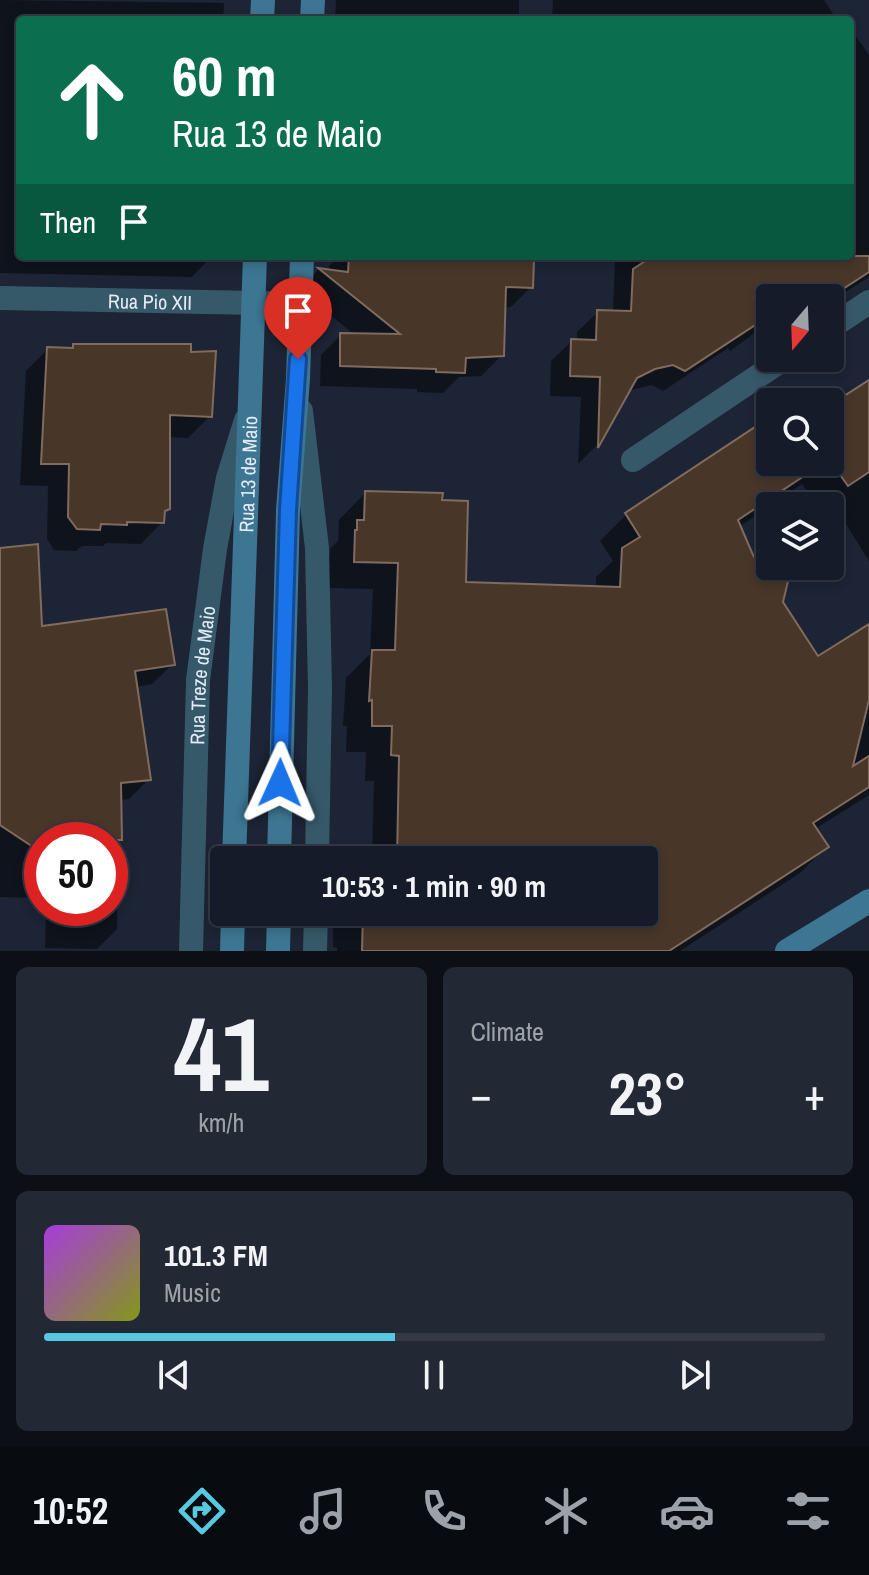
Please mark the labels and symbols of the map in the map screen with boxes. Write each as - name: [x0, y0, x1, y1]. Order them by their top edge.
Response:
- pin: [264, 277, 332, 359]
- north arrow: [756, 284, 844, 372]
- street label: Rua Pio XII: [108, 287, 192, 315]
- street label: Rua 13 de Maio: [232, 415, 263, 533]
- street label: Rua Treze de Maio: [183, 604, 221, 745]
- position arrow: [238, 741, 322, 825]
- speed limit sign: 50: [24, 822, 128, 926]

